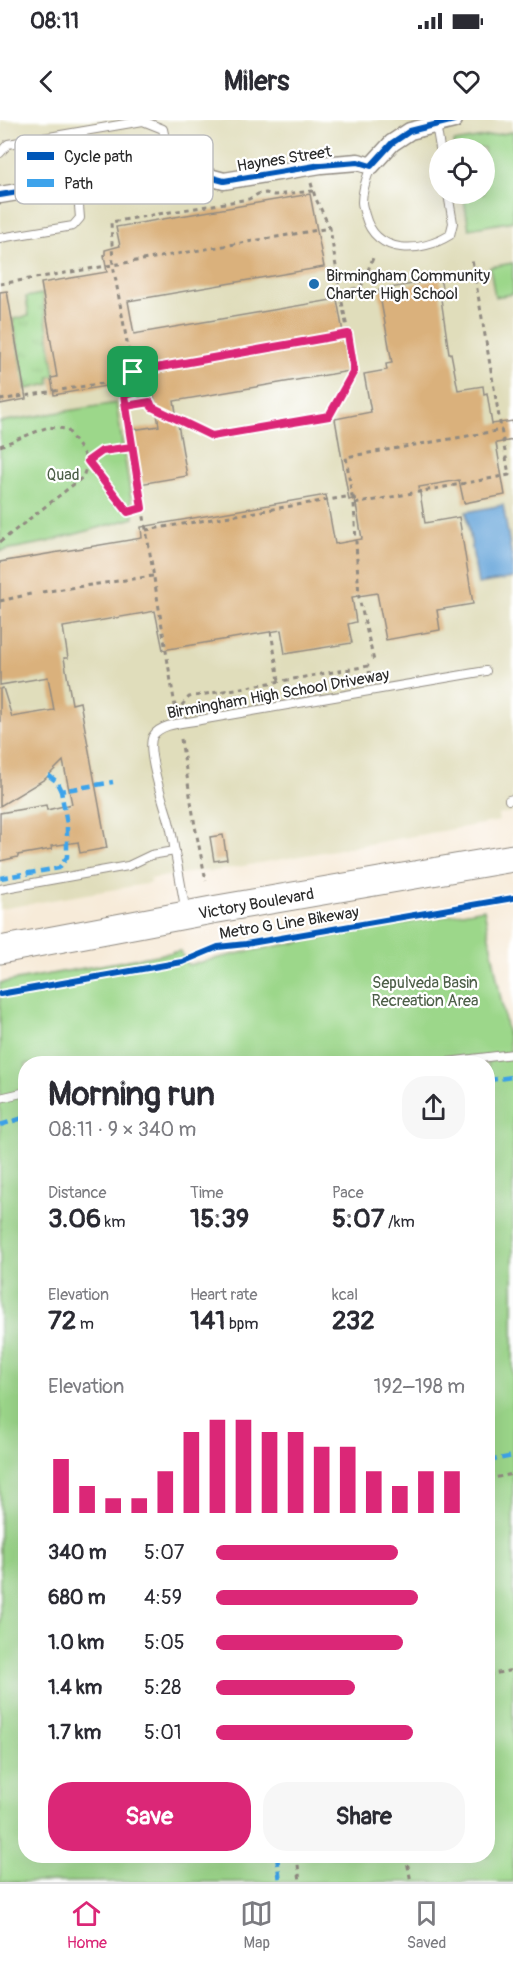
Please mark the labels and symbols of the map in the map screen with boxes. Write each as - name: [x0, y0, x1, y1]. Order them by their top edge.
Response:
- legend: [15, 135, 213, 204]
- street label: Haynes Street: [235, 142, 333, 176]
- text: Cycle path: [64, 147, 132, 167]
- text: Path: [64, 174, 93, 194]
- place label: Birmingham Community Charter High School: [326, 266, 490, 304]
- marker: Birmingham Community Charter High School: [307, 277, 321, 291]
- pin: [107, 346, 158, 397]
- park label: Quad: [46, 465, 80, 485]
- street label: Birmingham High School Driveway: [166, 665, 391, 723]
- street label: Victory Boulevard: [197, 884, 315, 924]
- street label: Metro G Line Bikeway: [218, 902, 361, 944]
- park label: Sepulveda Basin Recreation Area: [372, 973, 478, 1011]

